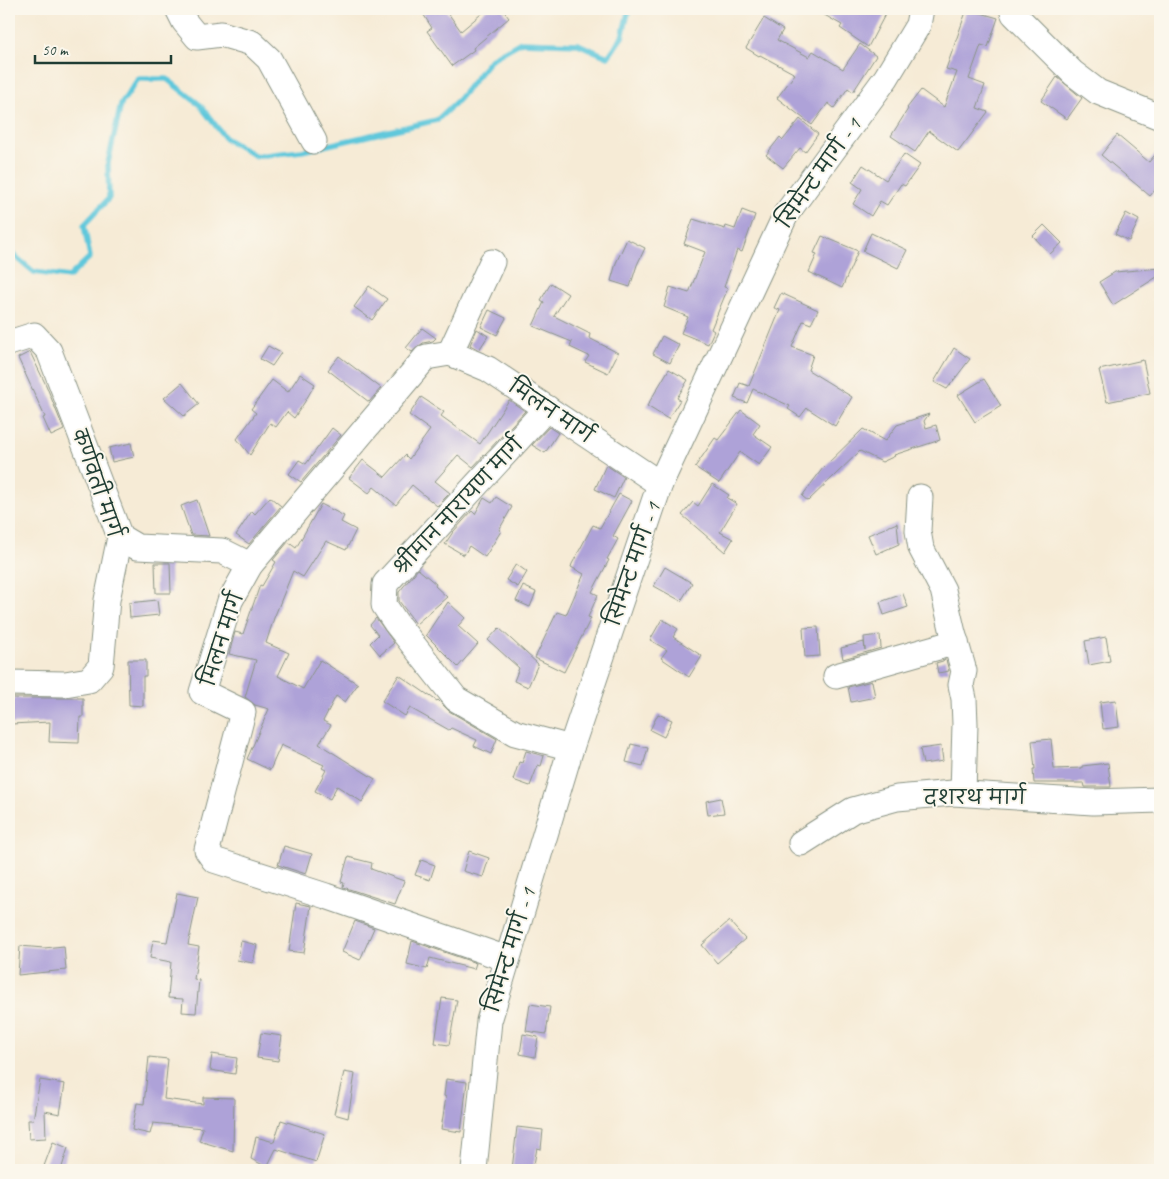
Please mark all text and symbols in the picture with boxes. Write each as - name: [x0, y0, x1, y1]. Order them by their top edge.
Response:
- scale bar: [35, 32, 171, 64]
- text: 50 m: [42, 41, 69, 60]
- street label: सिमेन्ट मार्ग - 1: [769, 111, 867, 234]
- street label: मिलन मार्ग: [503, 371, 600, 449]
- street label: कर्णवती मार्ग: [66, 424, 130, 542]
- street label: श्रीमान नारायण मार्ग: [386, 430, 529, 580]
- street label: सिमेन्ट मार्ग - 1: [598, 497, 667, 630]
- street label: मिलन मार्ग: [192, 587, 250, 690]
- street label: दशरथ मार्ग: [923, 782, 1027, 810]
- street label: सिमेन्ट मार्ग - 1: [477, 883, 542, 1016]

